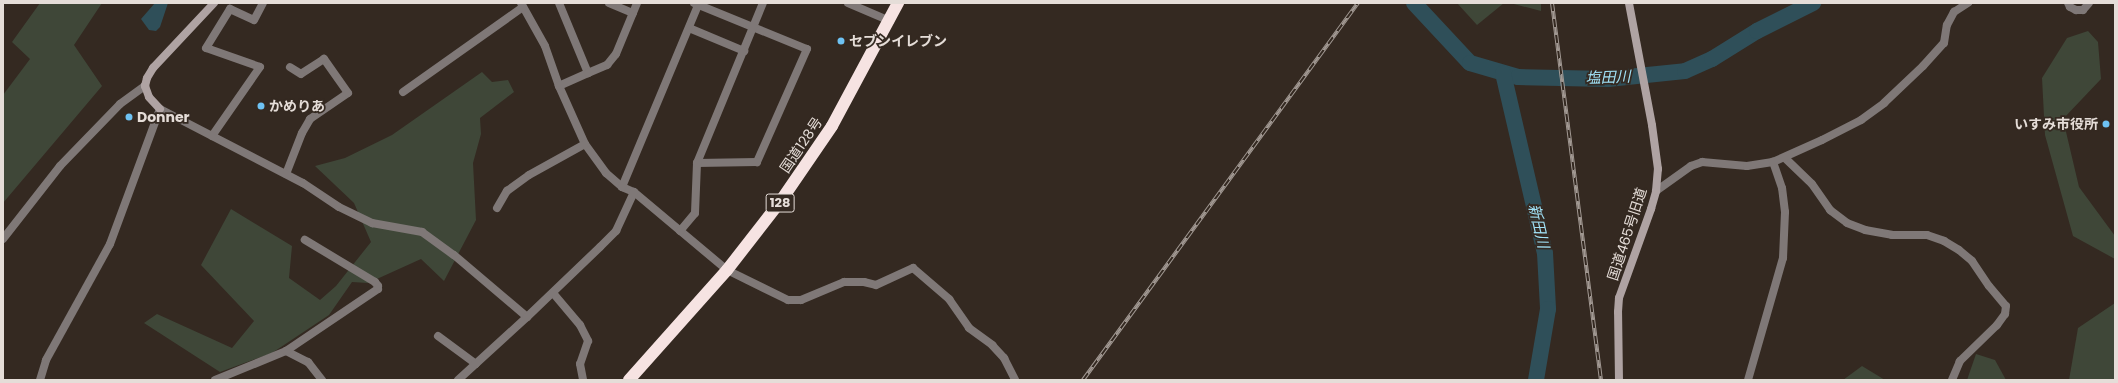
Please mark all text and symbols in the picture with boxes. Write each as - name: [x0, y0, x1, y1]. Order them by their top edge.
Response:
- place label: セブンイレブン: [849, 33, 947, 49]
- marker: セブンイレブン: [836, 36, 846, 46]
- water label: 塩田川: [1585, 67, 1631, 87]
- place label: かめりあ: [269, 98, 325, 114]
- marker: かめりあ: [256, 101, 266, 111]
- place label: Donner: [137, 109, 190, 125]
- marker: Donner: [124, 112, 134, 122]
- street label: 国道128号: [776, 114, 826, 176]
- place label: いすみ市役所: [2014, 116, 2098, 132]
- marker: いすみ市役所: [2101, 119, 2111, 129]
- street label: 国道465号旧道: [1604, 186, 1650, 282]
- road number: 128: [765, 192, 795, 214]
- water label: 新田川: [1525, 202, 1553, 250]

